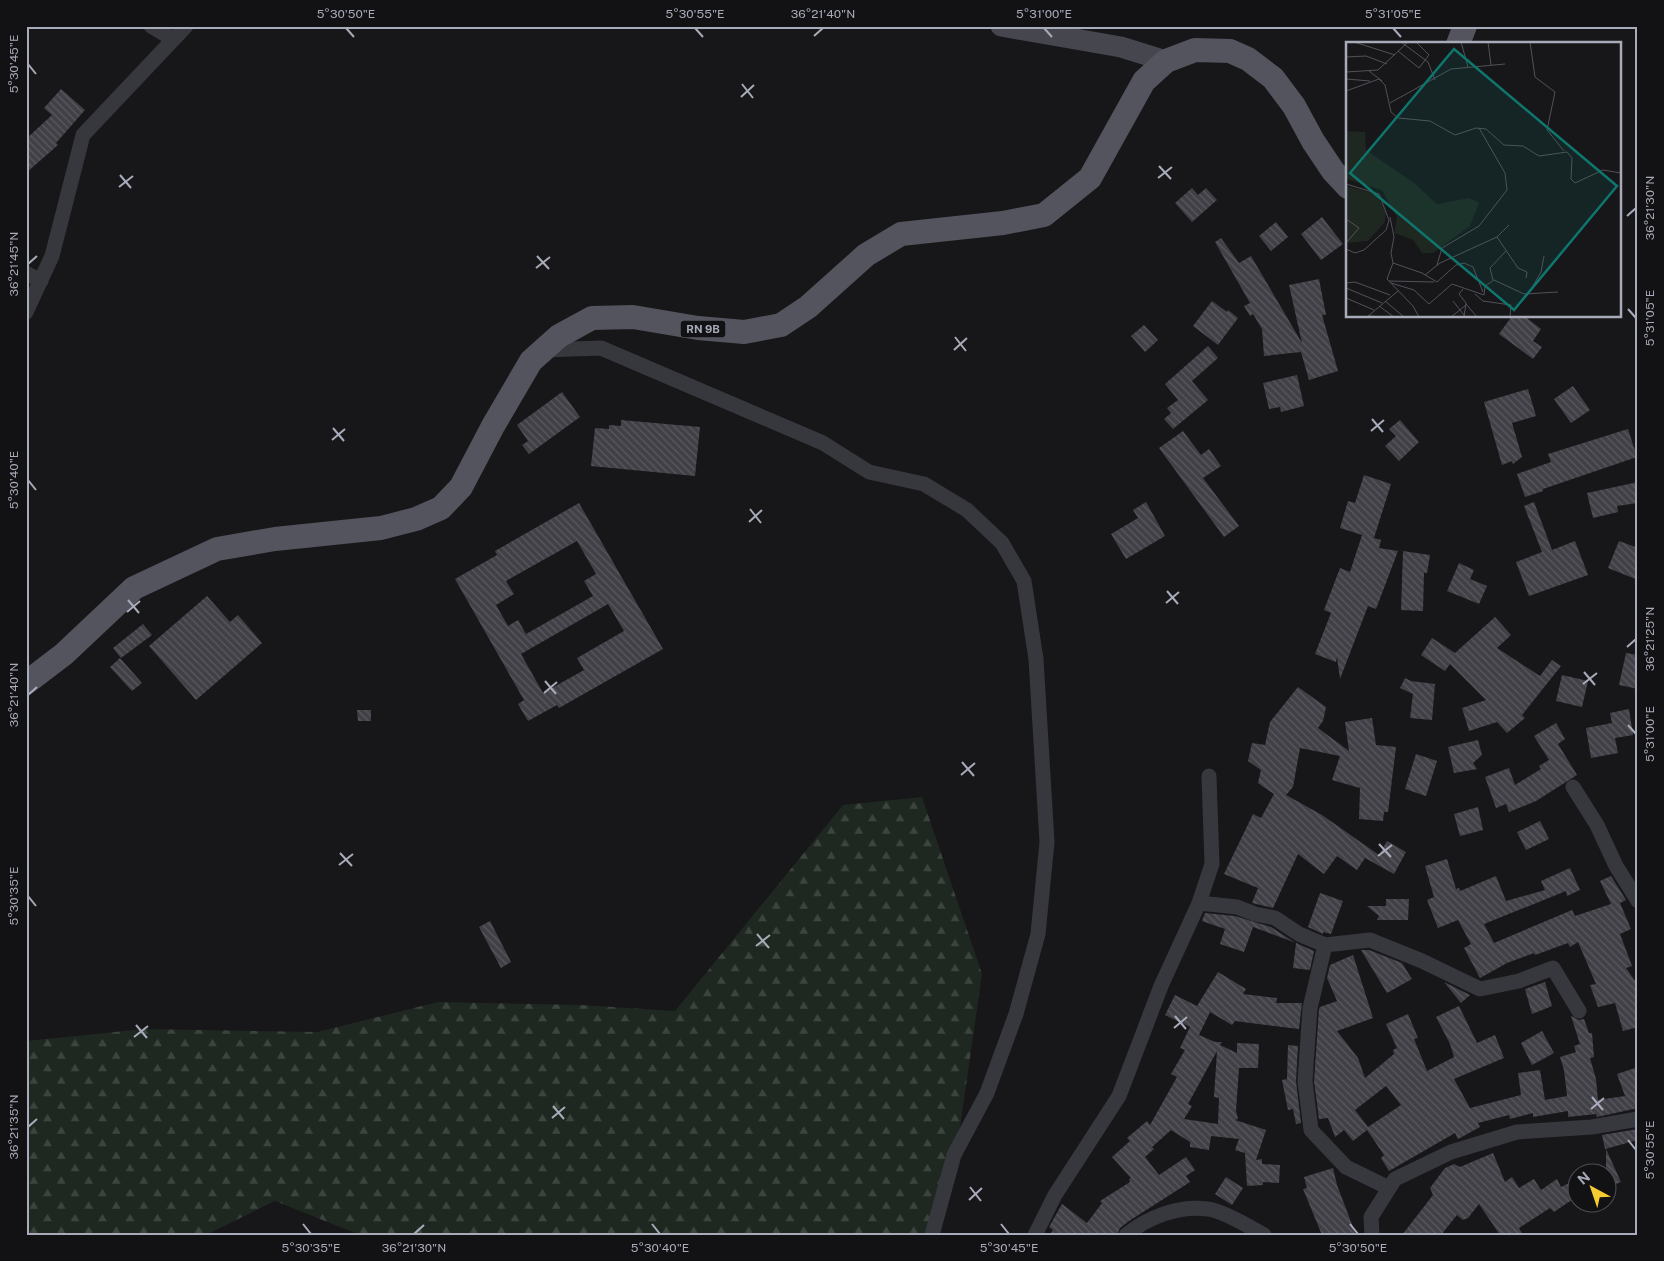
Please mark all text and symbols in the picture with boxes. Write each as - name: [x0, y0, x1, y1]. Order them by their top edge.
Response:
- text: 5°30'50"E: [317, 7, 375, 21]
- text: 5°30'55"E: [666, 7, 724, 21]
- text: 36°21'40"N: [791, 7, 855, 21]
- text: 5°31'00"E: [1016, 7, 1072, 21]
- text: 5°31'05"E: [1365, 7, 1421, 21]
- text: 5°30'45"E: [7, 35, 21, 93]
- inset map: [1346, 42, 1622, 318]
- text: 36°21'30"N: [1643, 176, 1657, 240]
- text: 36°21'45"N: [7, 232, 21, 296]
- text: 5°31'05"E: [1643, 290, 1657, 346]
- road number: RN 9B: [680, 320, 726, 338]
- text: 5°30'40"E: [7, 451, 21, 509]
- text: 36°21'25"N: [1643, 607, 1657, 671]
- text: 36°21'40"N: [7, 663, 21, 727]
- text: 5°31'00"E: [1643, 706, 1657, 762]
- text: 5°30'35"E: [7, 867, 21, 925]
- text: 36°21'35"N: [7, 1095, 21, 1159]
- text: 5°30'55"E: [1643, 1121, 1657, 1179]
- north arrow: [1566, 1164, 1616, 1214]
- text: N: [1574, 1168, 1593, 1188]
- text: 5°30'35"E: [282, 1241, 340, 1255]
- text: 36°21'30"N: [382, 1241, 446, 1255]
- text: 5°30'40"E: [631, 1241, 689, 1255]
- text: 5°30'45"E: [980, 1241, 1038, 1255]
- text: 5°30'50"E: [1329, 1241, 1387, 1255]

